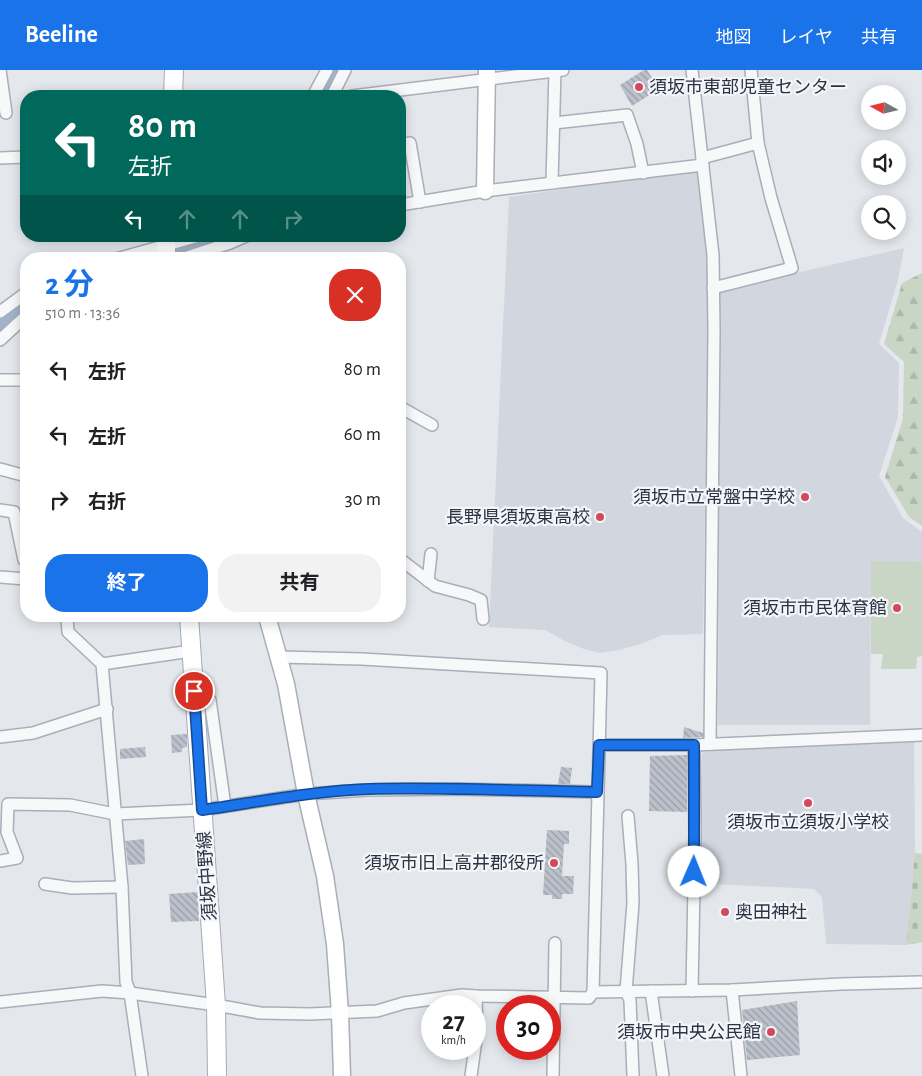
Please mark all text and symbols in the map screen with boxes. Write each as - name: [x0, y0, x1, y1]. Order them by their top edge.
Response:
- text: Beeline: [25, 23, 98, 47]
- text: 地図: [716, 29, 752, 47]
- text: レイヤ: [780, 29, 833, 47]
- text: 共有: [861, 29, 897, 47]
- place label: 須坂市東部児童センター: [649, 78, 847, 97]
- marker: 須坂市東部児童センター: [633, 81, 645, 93]
- north arrow: [861, 85, 906, 130]
- map controls: [861, 85, 906, 240]
- text: 80 m: [128, 109, 197, 144]
- icon: left: [45, 110, 110, 175]
- button: sound: [861, 140, 906, 185]
- text: 左折: [128, 156, 172, 178]
- button: search: [861, 195, 906, 240]
- icon: left: [120, 205, 148, 233]
- icon: ahead: [173, 205, 201, 233]
- icon: ahead: [226, 205, 254, 233]
- icon: right: [279, 205, 307, 233]
- button: close: [329, 269, 381, 321]
- text: 2 分: [45, 270, 94, 300]
- text: 510 m · 13:36: [45, 305, 120, 321]
- icon: left: [45, 356, 73, 384]
- text: 80 m: [344, 360, 381, 379]
- text: 左折: [88, 363, 126, 382]
- icon: left: [45, 421, 73, 449]
- text: 60 m: [344, 425, 381, 444]
- text: 左折: [88, 428, 126, 447]
- icon: right: [45, 486, 73, 514]
- place label: 須坂市立常盤中学校: [633, 487, 795, 507]
- text: 30 m: [345, 490, 381, 509]
- marker: 須坂市立常盤中学校: [799, 491, 811, 503]
- text: 右折: [88, 493, 126, 512]
- place label: 長野県須坂東高校: [446, 508, 590, 527]
- marker: 長野県須坂東高校: [594, 511, 606, 523]
- button: 終了: [45, 554, 208, 612]
- button: 共有: [218, 554, 381, 612]
- place label: 須坂市市民体育館: [743, 599, 887, 618]
- marker: 須坂市市民体育館: [891, 602, 903, 614]
- pin: [173, 670, 215, 712]
- icon: arrive: [180, 677, 208, 705]
- marker: 須坂市立須坂小学校: [802, 797, 814, 809]
- place label: 須坂市立須坂小学校: [727, 812, 889, 832]
- street label: 須坂中野線: [194, 830, 220, 922]
- position arrow: [667, 845, 719, 897]
- place label: 須坂市旧上高井郡役所: [364, 853, 544, 873]
- marker: 須坂市旧上高井郡役所: [548, 857, 560, 869]
- place label: 奥田神社: [735, 903, 807, 922]
- marker: 奥田神社: [719, 906, 731, 918]
- speed limit sign: 30: [496, 995, 561, 1060]
- text: 27: [442, 1009, 465, 1034]
- place label: 須坂市中央公民館: [617, 1023, 761, 1042]
- marker: 須坂市中央公民館: [765, 1026, 777, 1038]
- text: km/h: [441, 1034, 466, 1046]

